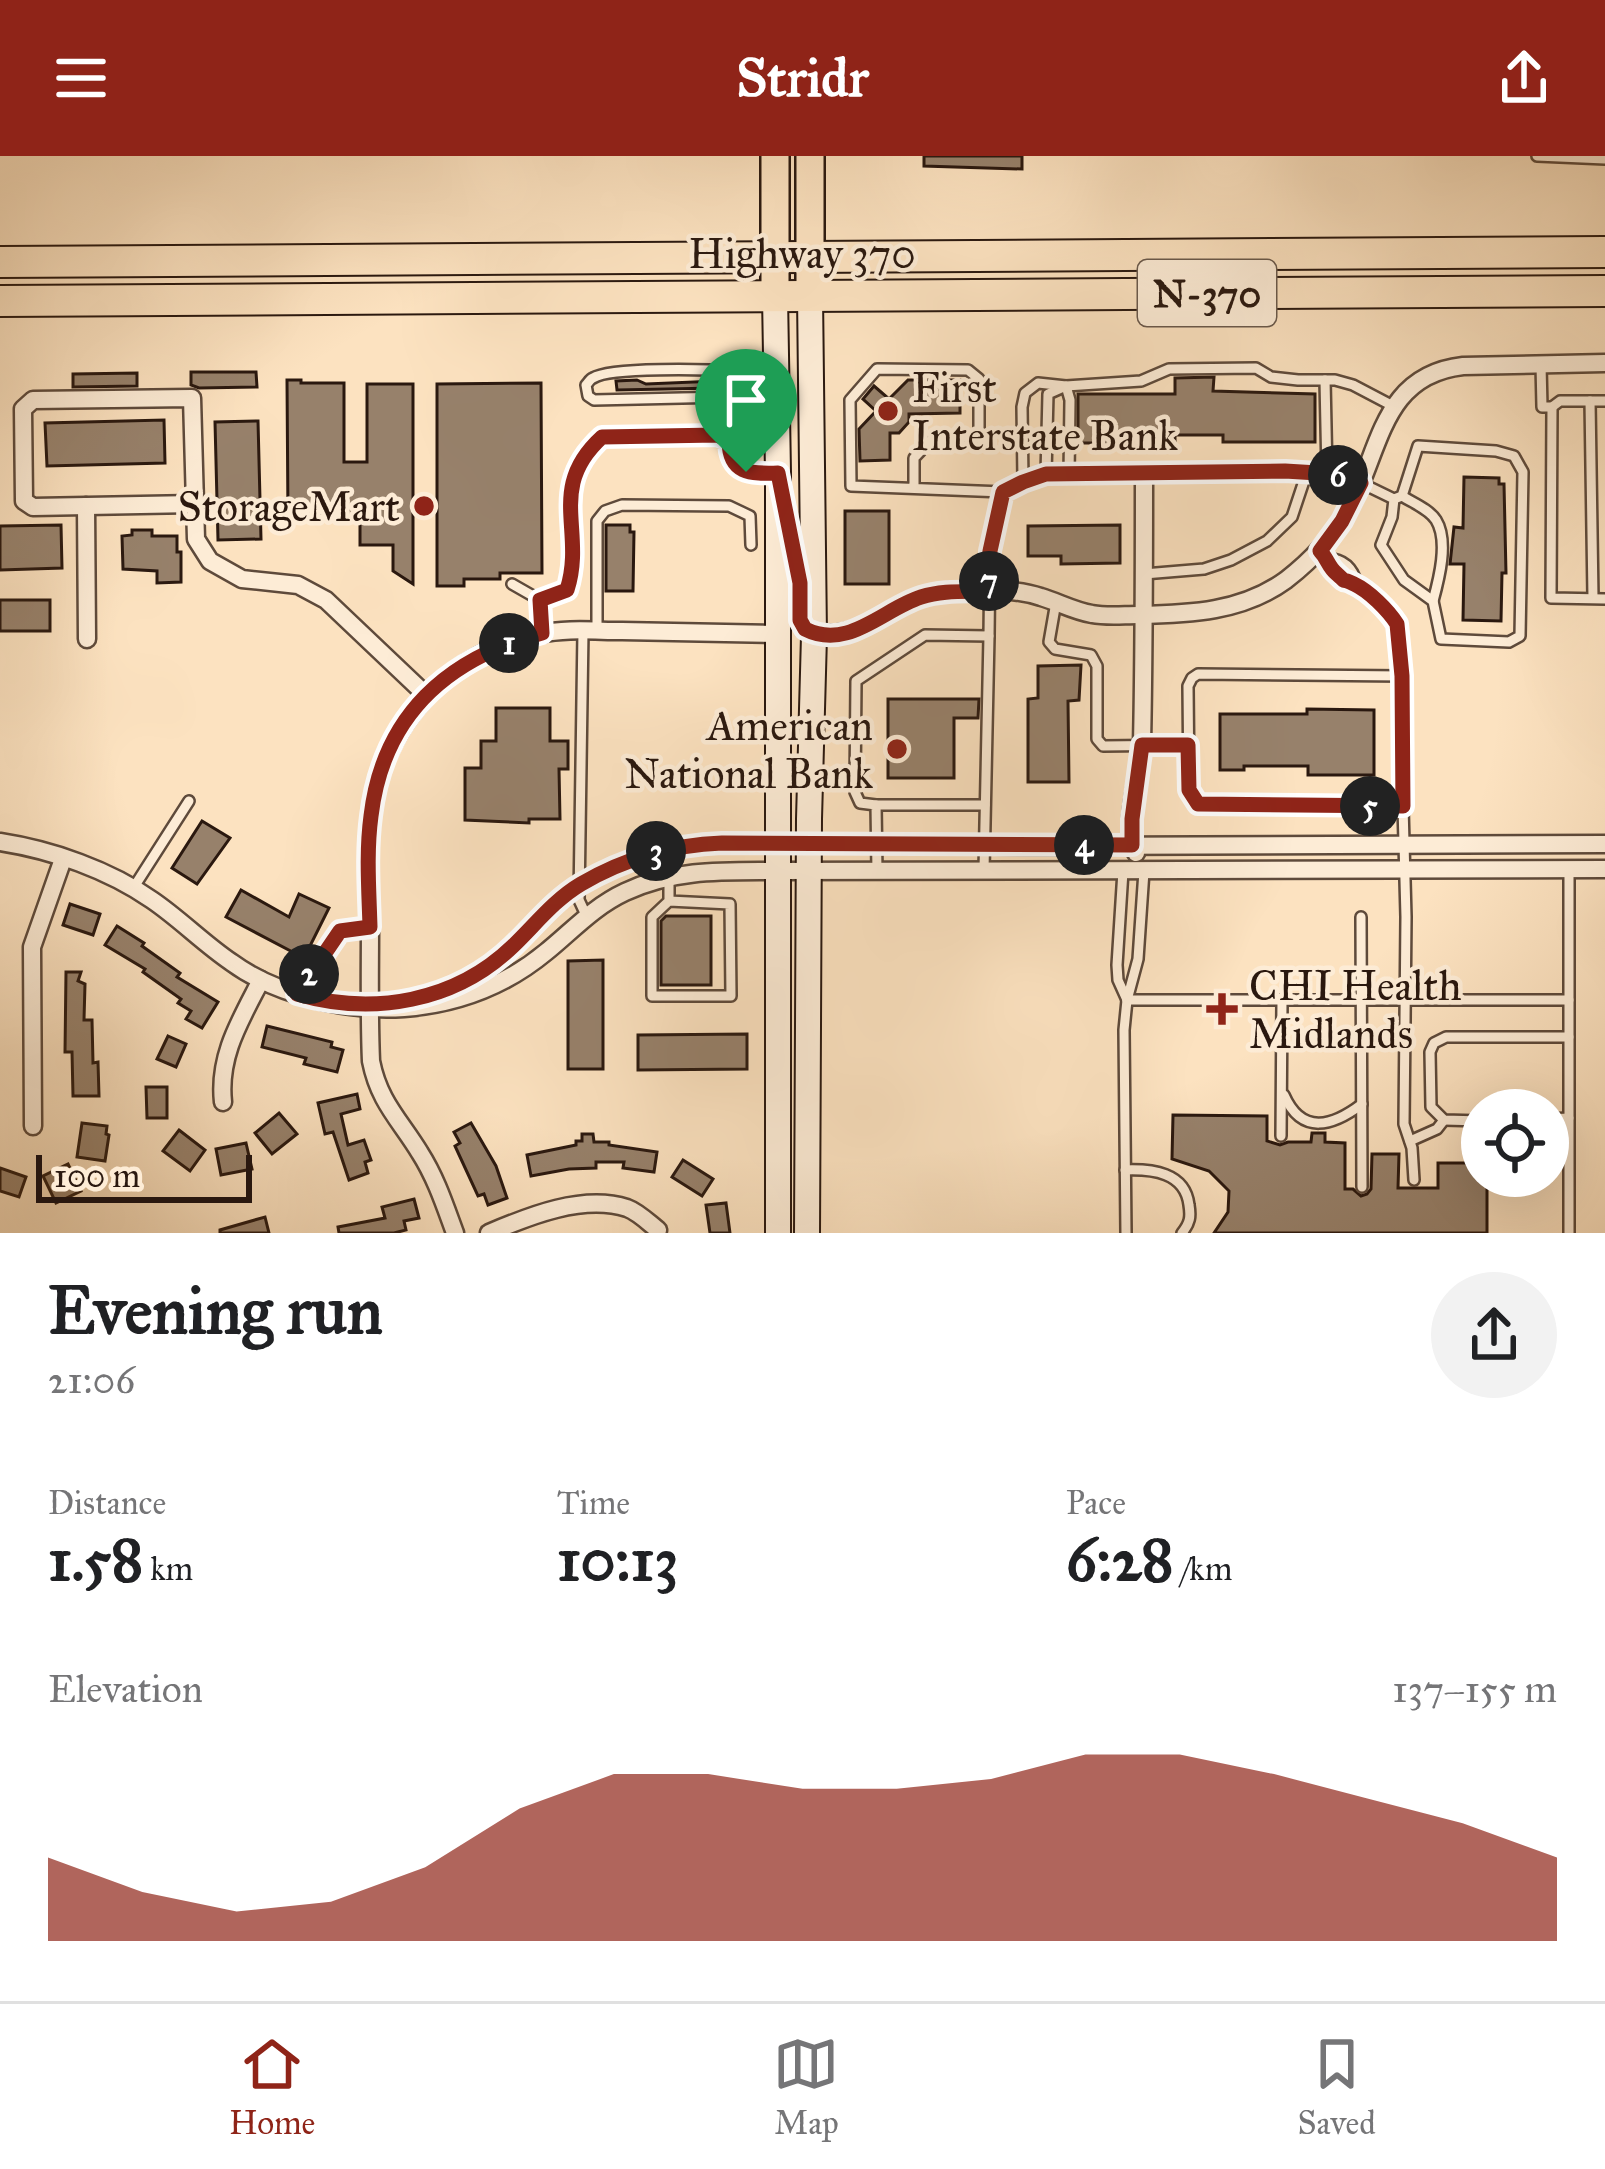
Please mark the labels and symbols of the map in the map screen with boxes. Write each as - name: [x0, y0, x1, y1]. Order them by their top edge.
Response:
- street label: Highway 370: [688, 228, 916, 280]
- road number: N-370: [1138, 260, 1276, 326]
- pin: [695, 349, 797, 472]
- place label: First Interstate Bank: [912, 362, 1178, 462]
- marker: First Interstate Bank: [875, 398, 901, 424]
- pin: 6: [1308, 445, 1368, 505]
- place label: StorageMart: [178, 481, 400, 533]
- marker: StorageMart: [411, 493, 437, 519]
- pin: 7: [959, 551, 1019, 611]
- pin: 1: [479, 613, 539, 673]
- place label: American National Bank: [624, 700, 873, 800]
- marker: American National Bank: [884, 736, 910, 762]
- pin: 5: [1340, 776, 1400, 836]
- pin: 4: [1054, 815, 1114, 875]
- pin: 3: [626, 821, 686, 881]
- pin: 2: [279, 944, 339, 1004]
- place label: CHI Health Midlands: [1249, 960, 1462, 1060]
- marker: CHI Health Midlands: [1206, 993, 1238, 1025]
- scale bar: [36, 1149, 252, 1202]

